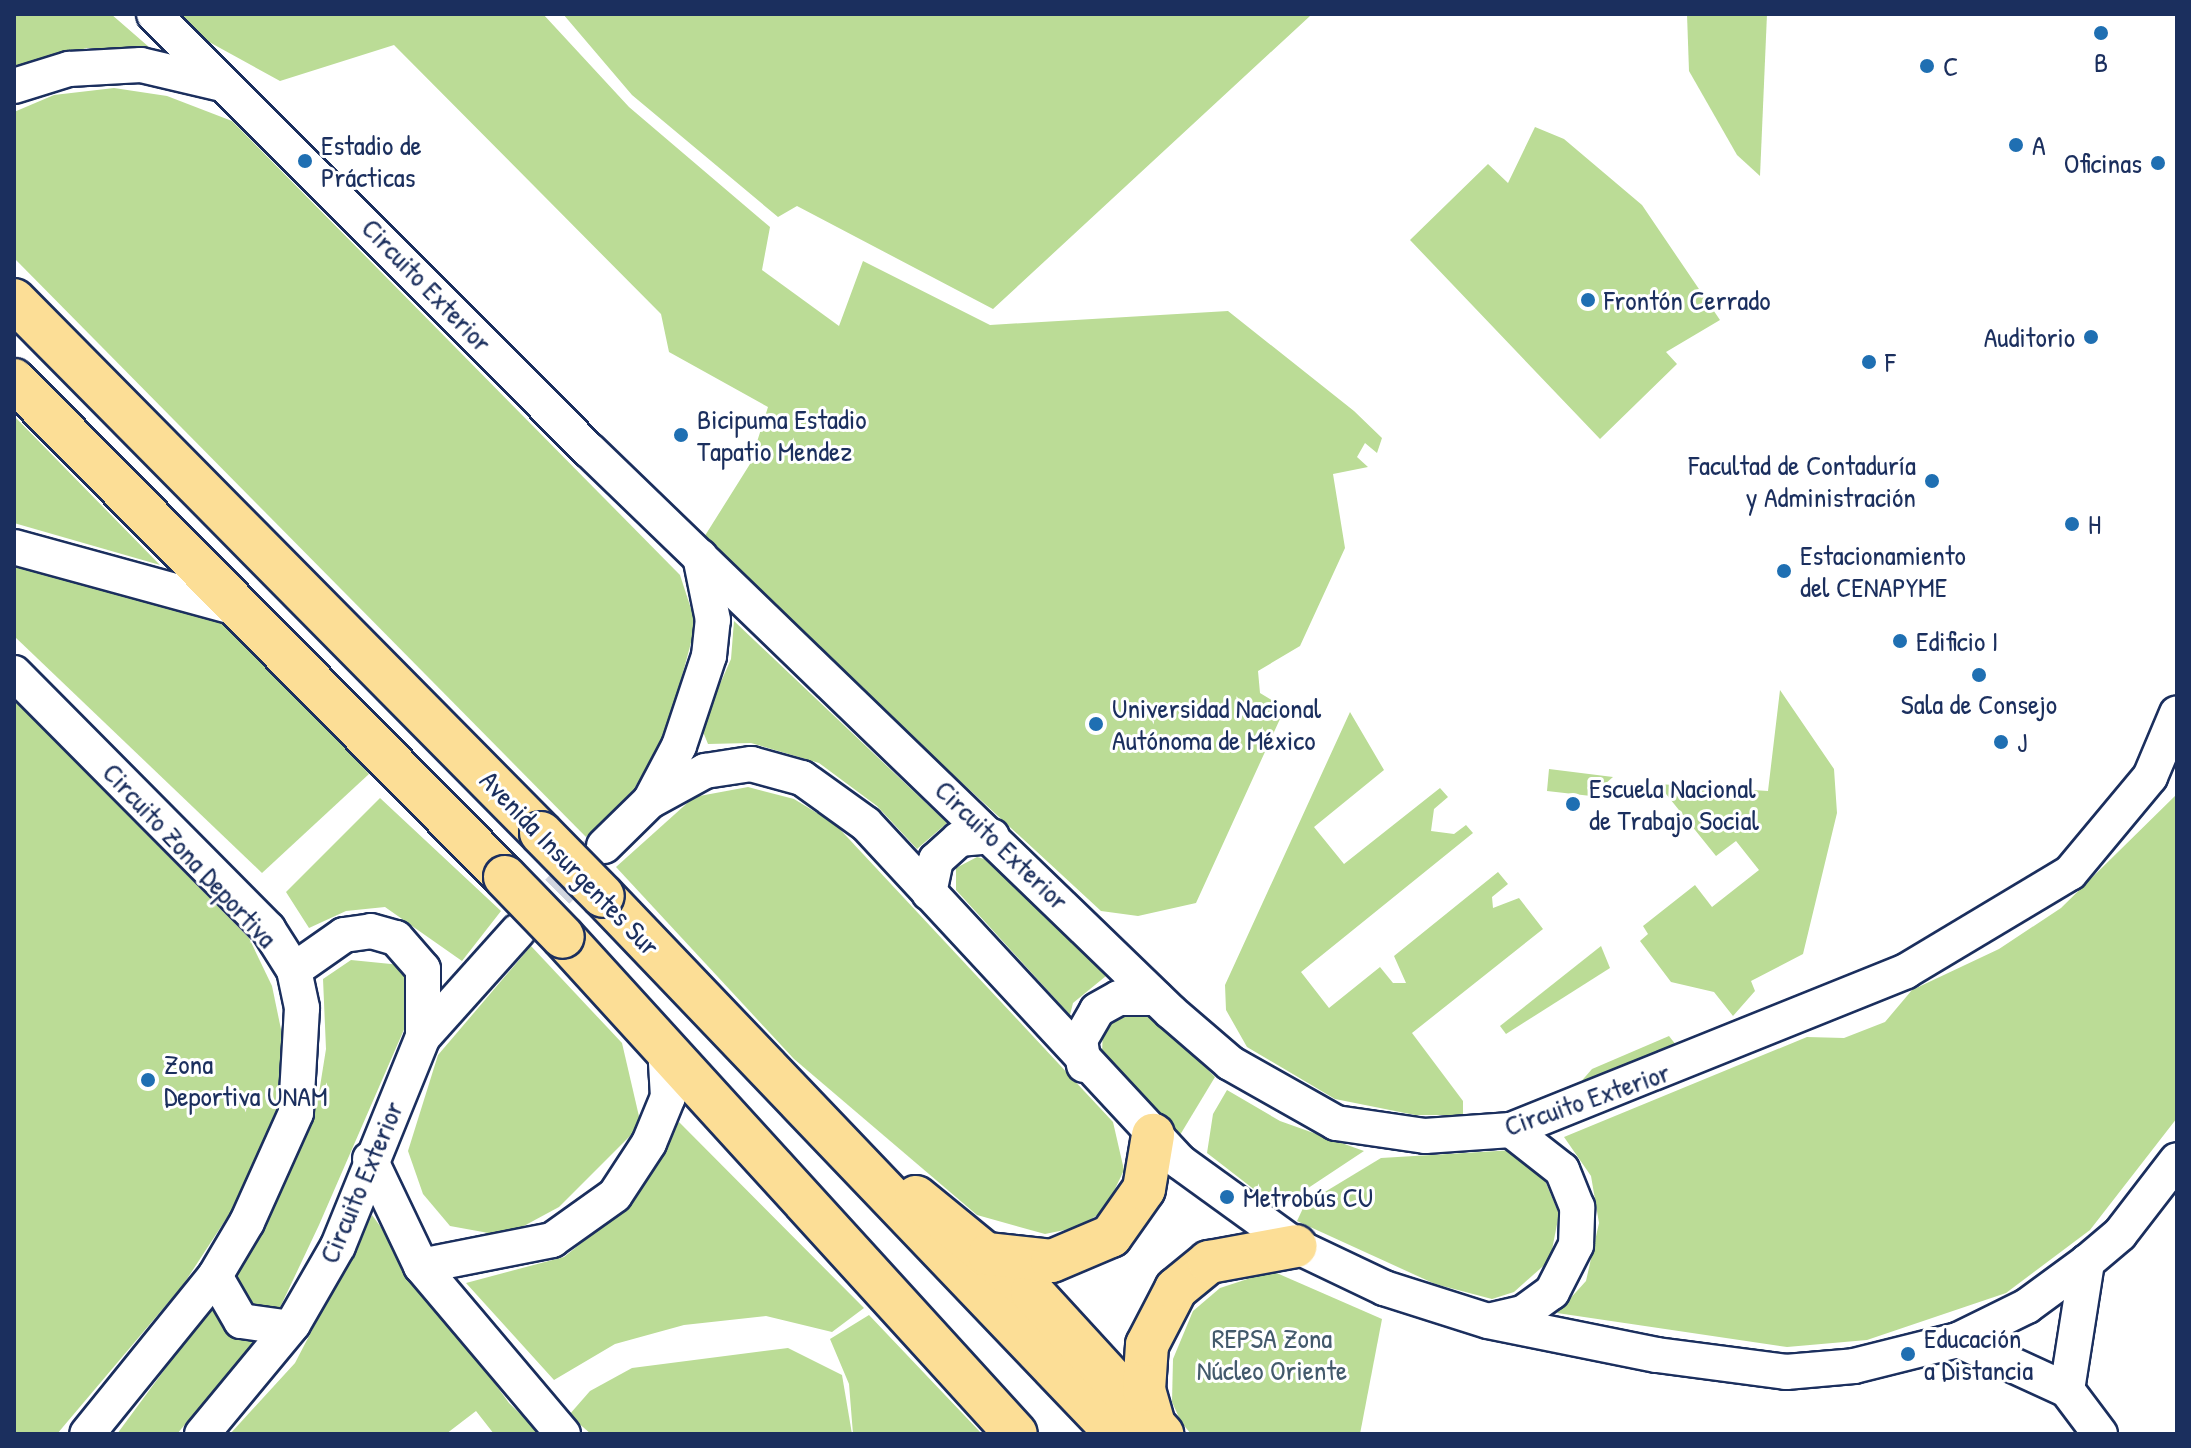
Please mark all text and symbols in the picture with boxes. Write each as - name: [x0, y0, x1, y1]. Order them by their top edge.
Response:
- marker: B: [2092, 24, 2110, 42]
- place label: B: [2094, 45, 2108, 79]
- place label: C: [1943, 49, 1958, 83]
- marker: C: [1918, 57, 1936, 75]
- place label: Estadio de Prácticas: [321, 128, 422, 194]
- place label: A: [2032, 128, 2046, 162]
- marker: A: [2007, 136, 2025, 154]
- place label: Oficinas: [2064, 146, 2142, 180]
- marker: Estadio de Prácticas: [296, 152, 314, 170]
- marker: Oficinas: [2149, 154, 2167, 172]
- street label: Circuito Exterior: [355, 211, 499, 359]
- place label: Frontón Cerrado: [1604, 283, 1770, 317]
- marker: Frontón Cerrado: [1579, 291, 1597, 309]
- place label: Auditorio: [1984, 320, 2075, 354]
- marker: Auditorio: [2082, 328, 2100, 346]
- place label: F: [1885, 345, 1895, 379]
- marker: F: [1860, 353, 1878, 371]
- place label: Bicipuma Estadio Tapatio Mendez: [697, 402, 866, 468]
- marker: Bicipuma Estadio Tapatio Mendez: [672, 426, 690, 444]
- place label: Facultad de Contaduría y Administración: [1689, 448, 1916, 514]
- marker: Facultad de Contaduría y Administración: [1923, 472, 1941, 490]
- place label: H: [2088, 507, 2101, 541]
- marker: H: [2063, 515, 2081, 533]
- place label: Estacionamiento del CENAPYME: [1800, 538, 1966, 604]
- marker: Estacionamiento del CENAPYME: [1775, 562, 1793, 580]
- place label: Edificio I: [1916, 624, 1998, 658]
- marker: Edificio I: [1891, 632, 1909, 650]
- marker: Sala de Consejo: [1970, 666, 1988, 684]
- place label: Sala de Consejo: [1901, 687, 2057, 721]
- place label: Universidad Nacional Autónoma de México: [1112, 691, 1321, 757]
- marker: Universidad Nacional Autónoma de México: [1087, 715, 1105, 733]
- place label: J: [2017, 725, 2027, 759]
- marker: J: [1992, 733, 2010, 751]
- street label: Circuito Zona Deportiva: [96, 756, 284, 954]
- street label: Avenida Insurgentes Sur: [473, 763, 667, 963]
- place label: Escuela Nacional de Trabajo Social: [1589, 771, 1759, 837]
- street label: Circuito Exterior: [928, 773, 1076, 917]
- marker: Escuela Nacional de Trabajo Social: [1564, 795, 1582, 813]
- place label: Zona Deportiva UNAM: [164, 1047, 328, 1113]
- street label: Circuito Exterior: [1500, 1055, 1674, 1143]
- marker: Zona Deportiva UNAM: [139, 1071, 157, 1089]
- street label: Circuito Exterior: [312, 1096, 410, 1268]
- place label: Metrobús CU: [1243, 1180, 1373, 1214]
- marker: Metrobús CU: [1218, 1188, 1236, 1206]
- park label: REPSA Zona Núcleo Oriente: [1197, 1321, 1347, 1387]
- place label: Educación a Distancia: [1924, 1321, 2033, 1387]
- marker: Educación a Distancia: [1899, 1345, 1917, 1363]

